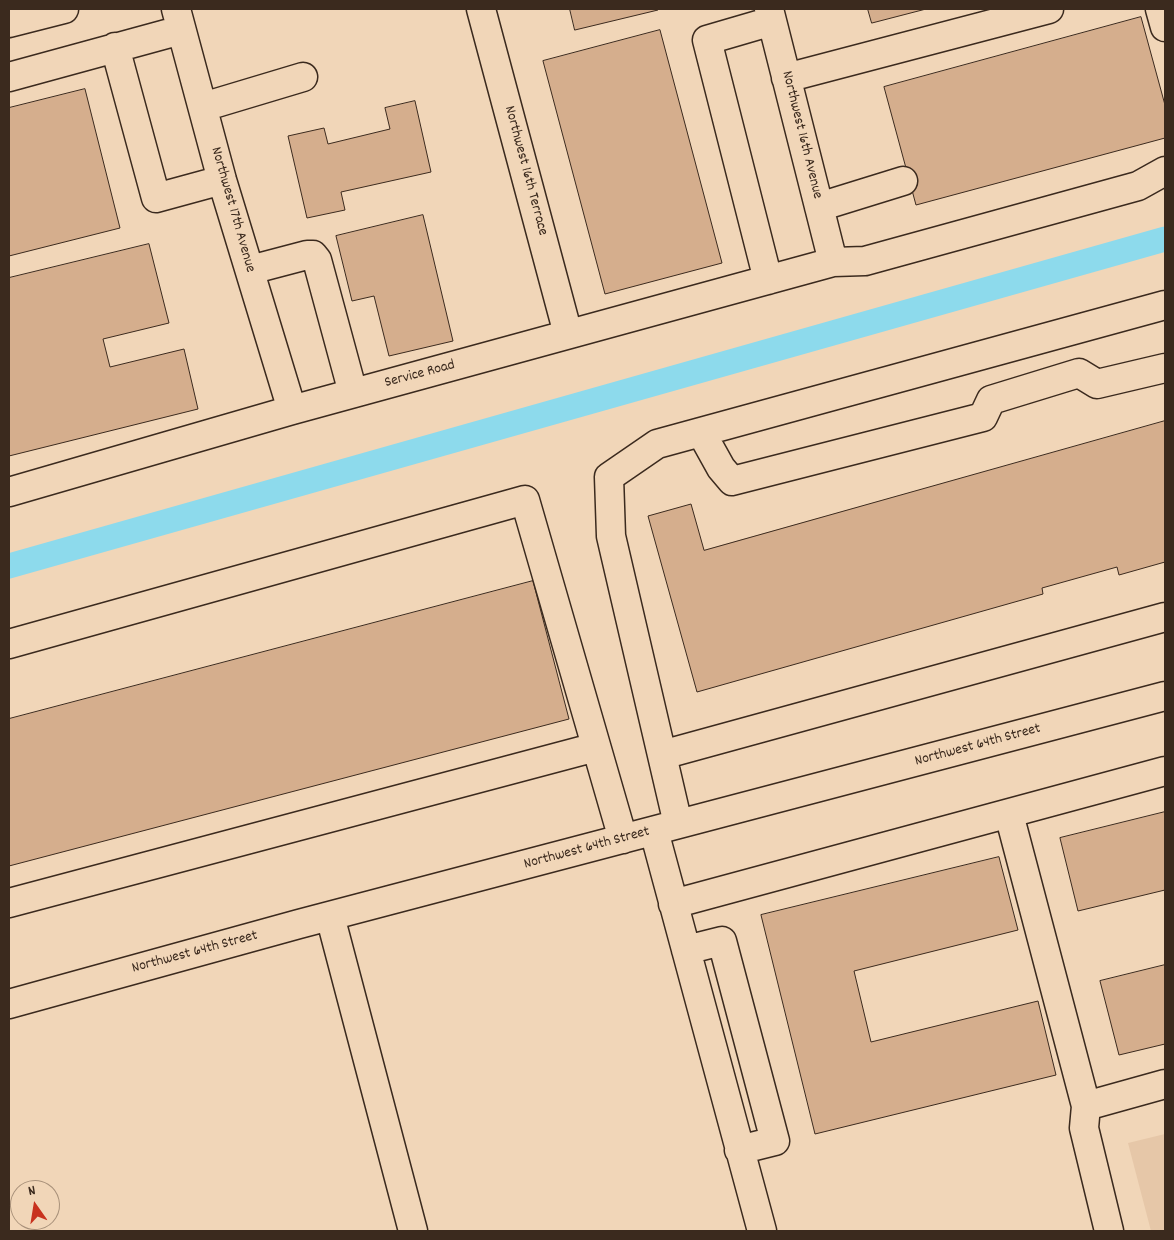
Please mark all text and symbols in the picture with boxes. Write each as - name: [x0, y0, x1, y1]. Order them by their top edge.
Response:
- street label: Northwest 16th Avenue: [776, 69, 826, 201]
- street label: Northwest 16th Terrace: [499, 104, 551, 238]
- street label: Northwest 17th Avenue: [205, 145, 259, 275]
- street label: Service Road: [383, 357, 457, 393]
- street label: Northwest 64th Street: [913, 721, 1043, 771]
- street label: Northwest 64th Street: [522, 824, 652, 874]
- street label: Northwest 64th Street: [130, 928, 260, 978]
- north arrow: [10, 1180, 60, 1230]
- text: N: [26, 1181, 37, 1202]

